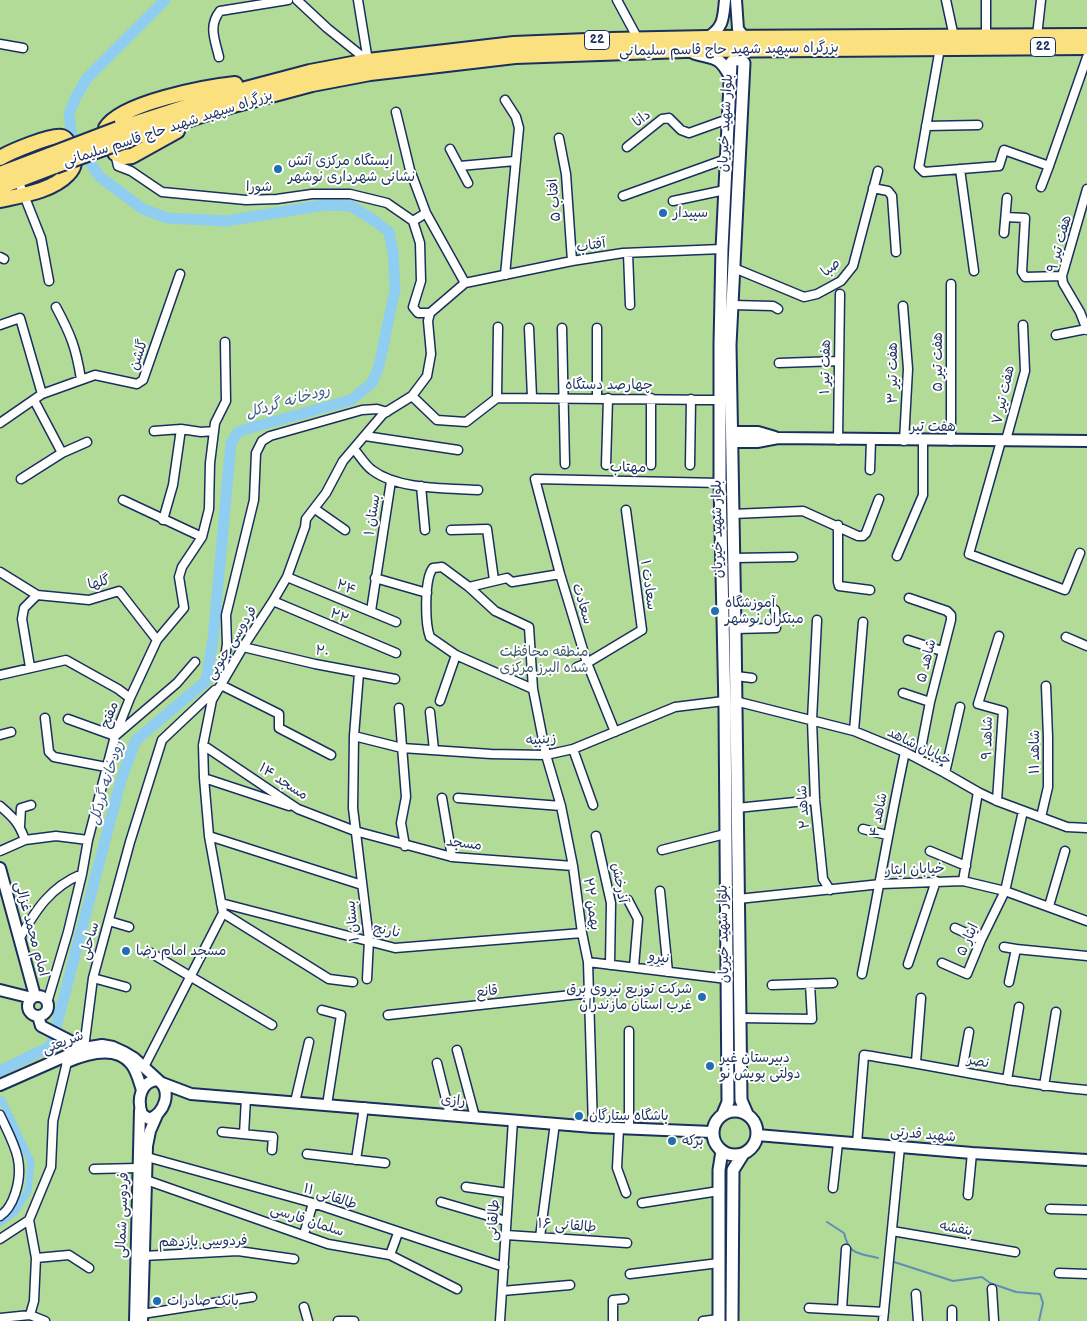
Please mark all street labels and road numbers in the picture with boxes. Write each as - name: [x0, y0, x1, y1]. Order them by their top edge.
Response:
- road number: 22: [584, 30, 610, 50]
- road number: 22: [1030, 38, 1056, 56]
- street label: بزرگراه سپهبد شهید حاج قاسم سلیمانی: [619, 40, 839, 60]
- street label: بلوار شهید خیریان: [715, 73, 737, 173]
- street label: بزرگراه سپهبد شهید حاج قاسم سلیمانی: [61, 87, 275, 171]
- street label: دانا: [630, 107, 654, 131]
- street label: افتاب ۵: [545, 178, 565, 222]
- street label: شورا: [246, 179, 272, 195]
- street label: هفت تیر ۹: [1044, 213, 1076, 275]
- street label: آفتاب: [575, 235, 607, 257]
- street label: صبا: [818, 255, 844, 281]
- street label: هفت تیر ۵: [930, 332, 946, 392]
- street label: گلشن: [126, 337, 152, 373]
- street label: هفت تیر ۱: [817, 339, 835, 395]
- street label: هفت تیر ۳: [885, 342, 901, 404]
- street label: هفت تیر ۷: [989, 364, 1019, 426]
- street label: چهارصد دستگاه: [565, 377, 653, 393]
- street label: هفت تیر: [910, 419, 956, 435]
- street label: مهتاب: [610, 459, 646, 477]
- street label: بلوار شهید خیریان: [709, 479, 727, 579]
- street label: بستان ۱: [361, 493, 385, 537]
- street label: سعادت ۱: [636, 559, 660, 611]
- street label: گلها: [86, 572, 112, 594]
- street label: ۲۴: [334, 576, 358, 600]
- street label: سعادت: [568, 582, 596, 626]
- street label: فردوسی جنوبی: [203, 603, 261, 683]
- street label: ۲۲: [327, 606, 351, 628]
- street label: شاهد ۵: [914, 638, 940, 684]
- street label: ۲۰: [313, 642, 331, 662]
- street label: مفتح: [97, 699, 123, 731]
- street label: شاهد ۹: [979, 716, 997, 760]
- street label: خیابان شاهد: [884, 724, 954, 770]
- street label: زینبیه: [525, 730, 557, 750]
- street label: شاهد ۱۱: [1027, 730, 1043, 774]
- street label: مسجد ۱۴: [255, 760, 311, 804]
- street label: شاهد ۲: [794, 784, 814, 830]
- street label: شاهد ۴: [866, 791, 892, 839]
- street label: مسجد: [445, 833, 483, 855]
- street label: خیابان ایثار: [885, 861, 945, 879]
- street label: آذرخش: [607, 862, 631, 904]
- street label: ۲۲ بهمن: [579, 877, 603, 931]
- street label: امام محمد غزالی: [10, 880, 52, 978]
- street label: بلوار شهید خیریان: [715, 884, 733, 984]
- street label: بستان ۱: [342, 899, 364, 943]
- street label: ساحلی: [77, 920, 103, 962]
- street label: نارنج: [372, 920, 402, 942]
- street label: ایثار ۵: [953, 921, 983, 959]
- street label: نیرو: [648, 948, 670, 968]
- street label: قانع: [475, 982, 499, 1002]
- street label: شریعتی: [40, 1027, 86, 1059]
- street label: نصر: [965, 1052, 991, 1072]
- street label: رازی: [440, 1092, 466, 1110]
- street label: شهید قدرتی: [890, 1124, 956, 1146]
- street label: فردوسی شمالی: [113, 1172, 133, 1258]
- street label: طالقانی ۱۱: [301, 1180, 359, 1214]
- street label: طالقانی: [484, 1199, 504, 1241]
- street label: سلمان فارسی: [268, 1201, 346, 1241]
- street label: طالقانی ۱۶: [537, 1216, 597, 1236]
- street label: بنفشه: [938, 1218, 974, 1240]
- street label: فردوسی یازدهم: [158, 1233, 248, 1251]

